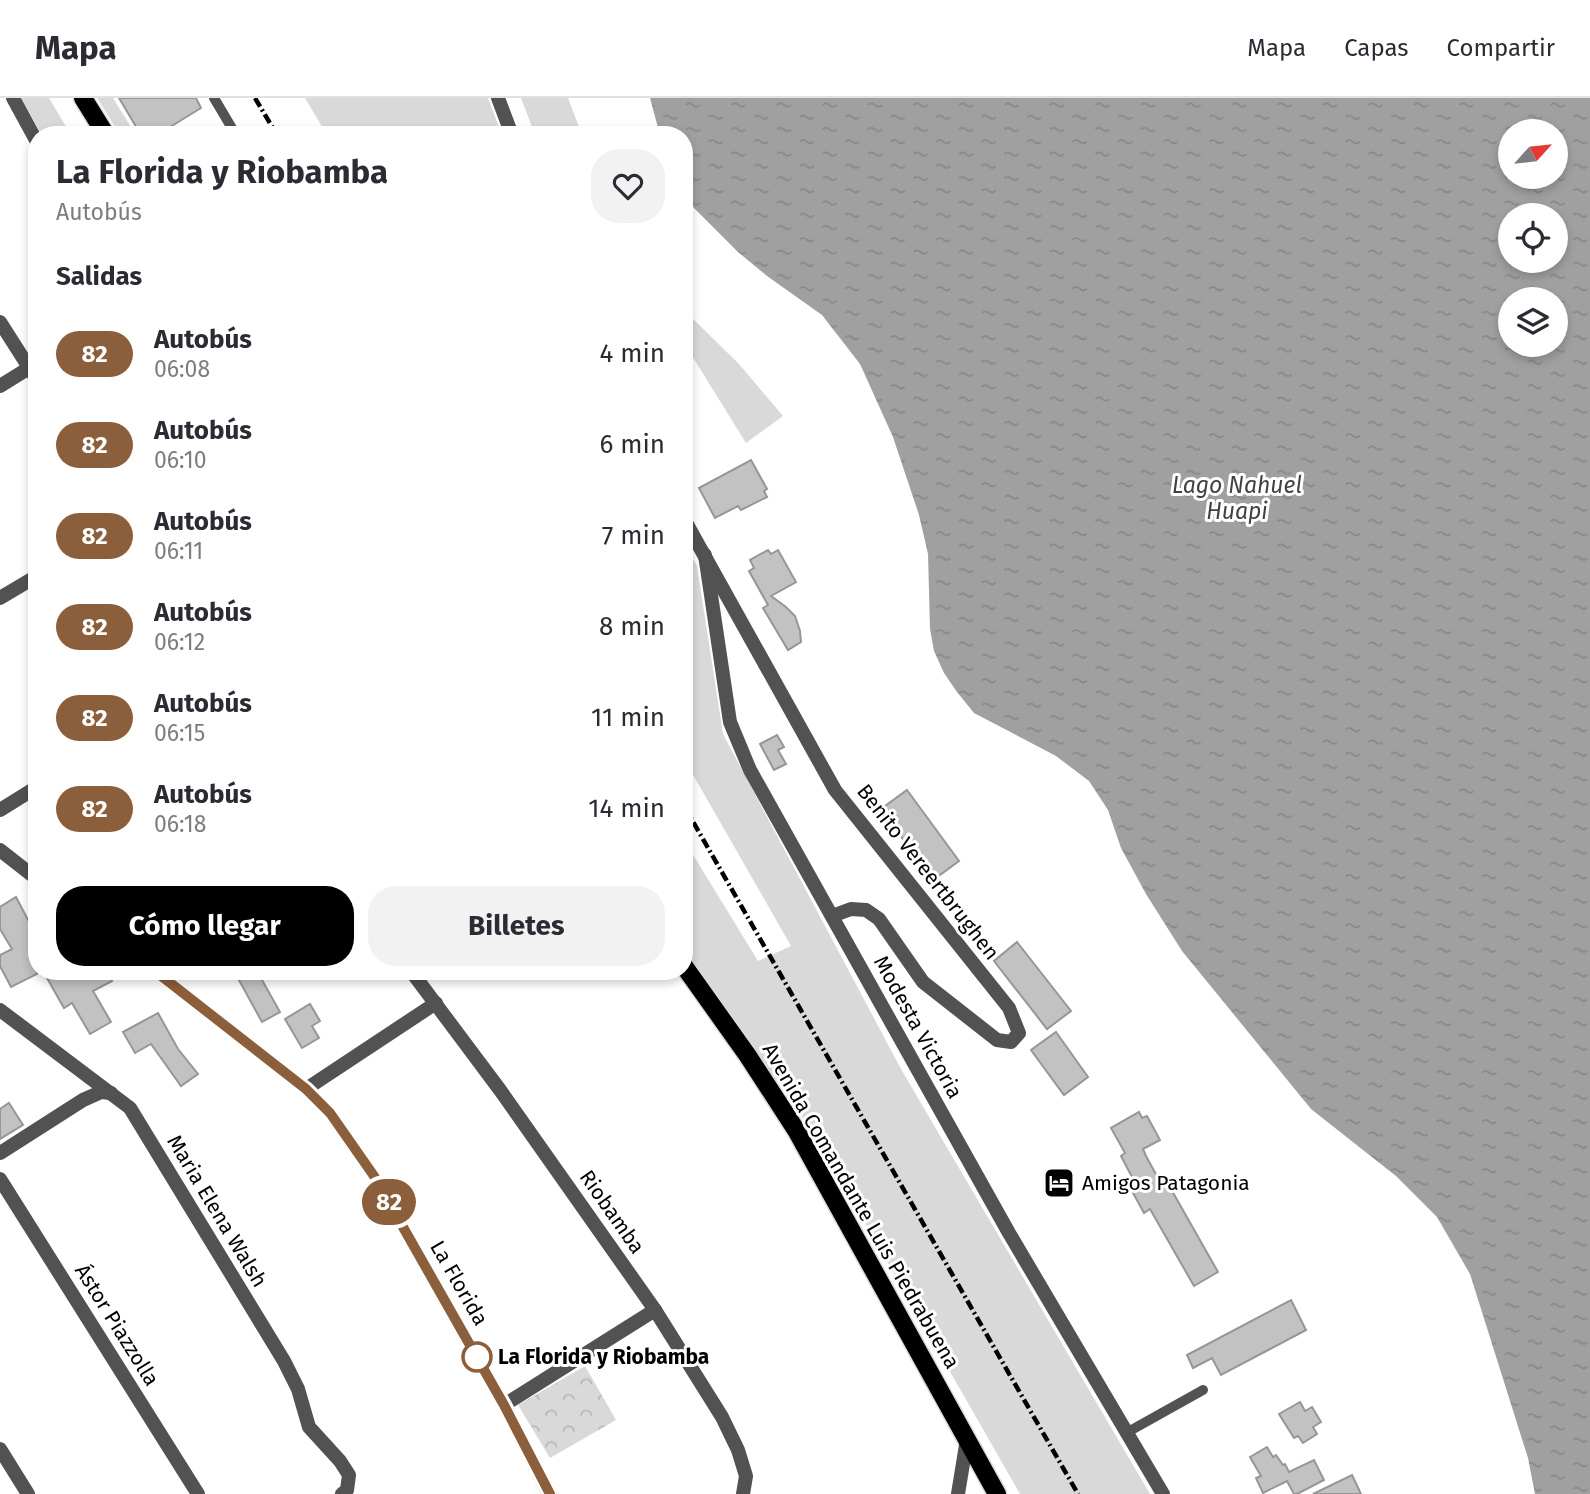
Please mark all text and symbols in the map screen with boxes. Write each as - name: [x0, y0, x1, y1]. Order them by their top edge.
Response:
- text: Mapa: [35, 28, 116, 68]
- text: Mapa: [1247, 34, 1306, 62]
- text: Capas: [1344, 34, 1408, 62]
- text: Compartir: [1446, 34, 1555, 62]
- north arrow: [1498, 119, 1568, 189]
- map controls: [1498, 119, 1568, 357]
- button: heart: [591, 149, 665, 223]
- text: La Florida y Riobamba: [56, 152, 388, 192]
- text: Autobús: [56, 198, 142, 226]
- button: locate: [1498, 203, 1568, 273]
- text: Salidas: [56, 261, 142, 292]
- button: layers: [1498, 287, 1568, 357]
- text: Autobús: [154, 324, 252, 355]
- text: 4 min: [599, 338, 665, 369]
- text: 82: [81, 340, 108, 368]
- text: 06:08: [154, 355, 210, 383]
- text: Autobús: [154, 415, 252, 446]
- text: 6 min: [599, 429, 665, 460]
- text: 82: [81, 431, 108, 459]
- text: 06:10: [154, 446, 207, 474]
- water label: Lago Nahuel Huapi: [1172, 471, 1302, 525]
- text: Autobús: [154, 506, 252, 537]
- text: 7 min: [602, 520, 665, 551]
- text: 82: [81, 522, 108, 550]
- text: 06:11: [154, 537, 203, 565]
- text: Autobús: [154, 597, 252, 628]
- text: 8 min: [599, 611, 665, 642]
- text: 82: [81, 613, 108, 641]
- text: 06:12: [154, 628, 205, 656]
- text: Autobús: [154, 688, 252, 719]
- text: 11 min: [591, 702, 665, 733]
- text: 82: [81, 704, 108, 732]
- text: 06:15: [154, 719, 205, 747]
- text: Autobús: [154, 779, 252, 810]
- street label: Benito Vereertbrughen: [851, 779, 1005, 965]
- text: 14 min: [588, 793, 665, 824]
- text: 82: [81, 795, 108, 823]
- text: 06:18: [154, 810, 206, 838]
- button: Cómo llegar: [56, 886, 354, 966]
- button: Billetes: [368, 886, 665, 966]
- street label: Modesta Victoria: [868, 951, 968, 1103]
- street label: Avenida Comandante Luis Piedrabuena: [757, 1038, 965, 1374]
- street label: Maria Elena Walsh: [161, 1130, 273, 1292]
- street label: Riobamba: [574, 1165, 650, 1259]
- hotel icon: Amigos Patagonia: [1042, 1166, 1076, 1200]
- place label: Amigos Patagonia: [1082, 1170, 1250, 1196]
- line badge: 82: [358, 1179, 420, 1225]
- text: 82: [376, 1188, 402, 1216]
- street label: La Florida: [424, 1236, 494, 1330]
- street label: Ástor Piazzolla: [69, 1259, 165, 1391]
- marker: La Florida y Riobamba: [462, 1342, 492, 1372]
- place label: La Florida y Riobamba: [498, 1344, 709, 1370]

